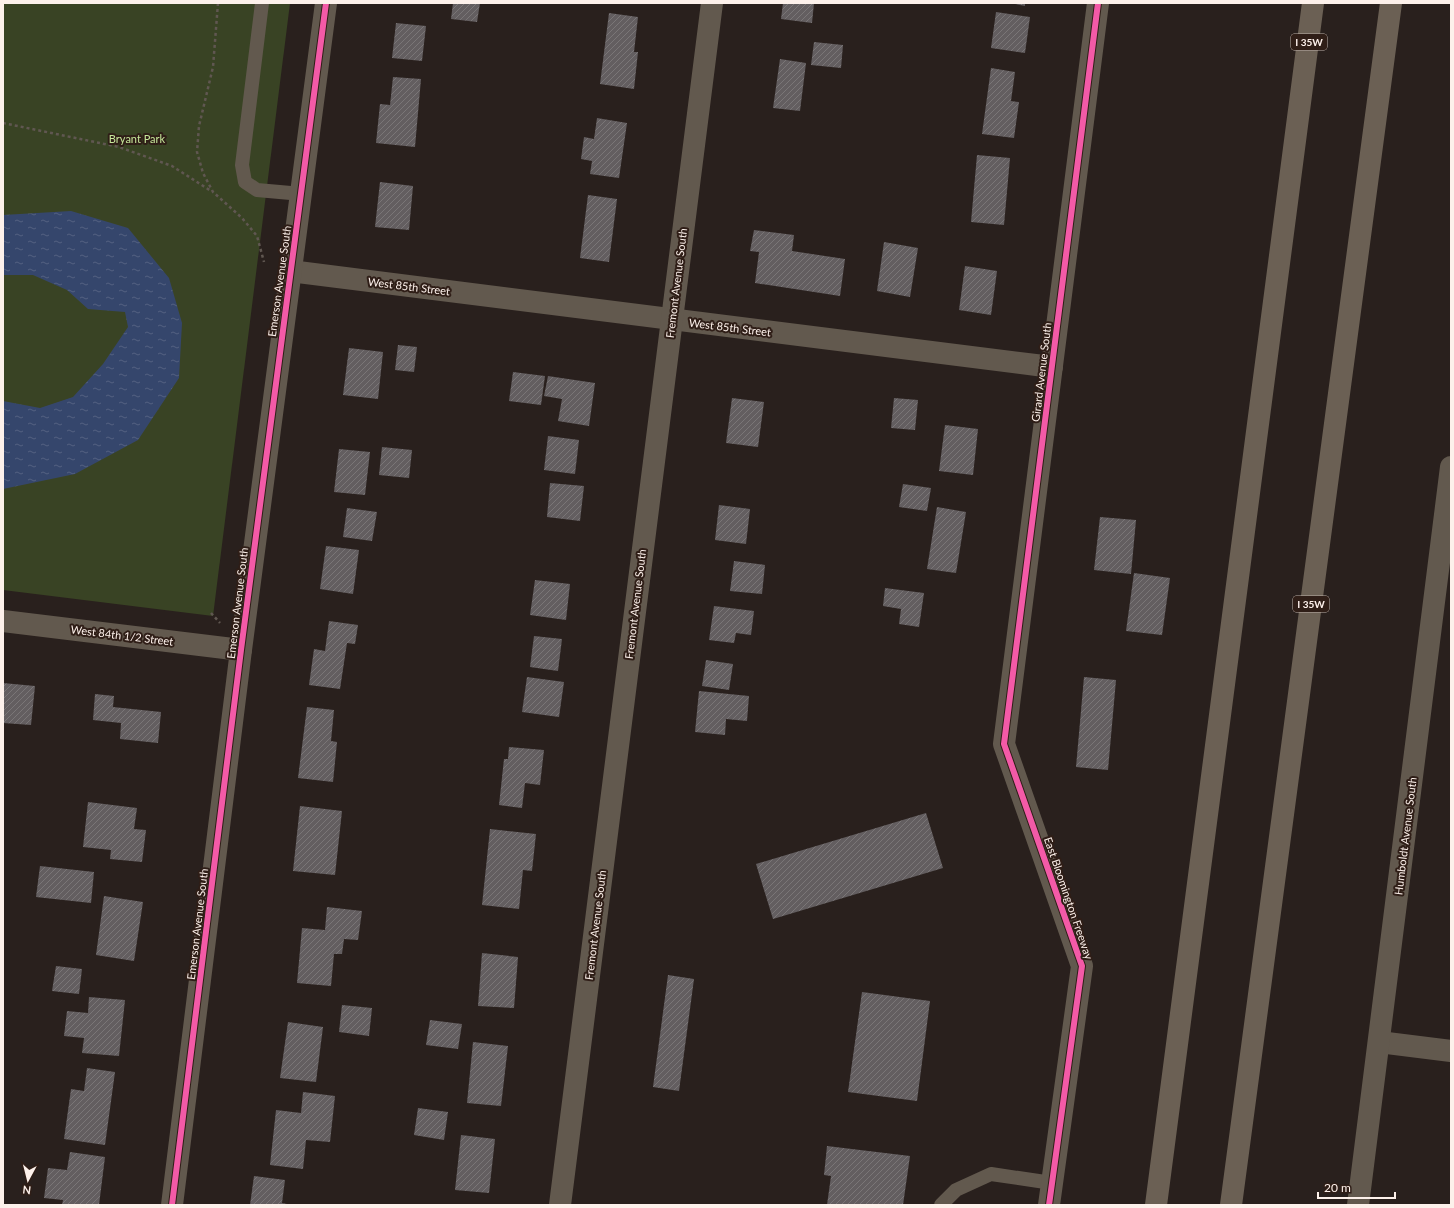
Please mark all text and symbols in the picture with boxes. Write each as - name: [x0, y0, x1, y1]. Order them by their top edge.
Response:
- road number: I 35W: [1291, 34, 1327, 50]
- park label: Bryant Park: [109, 132, 166, 145]
- street label: Emerson Avenue South: [265, 225, 293, 337]
- street label: Fremont Avenue South: [663, 227, 689, 339]
- street label: West 85th Street: [367, 275, 451, 297]
- street label: West 85th Street: [688, 316, 772, 338]
- street label: Girard Avenue South: [1028, 322, 1054, 422]
- street label: Emerson Avenue South: [224, 547, 250, 659]
- street label: Fremont Avenue South: [622, 548, 648, 660]
- road number: I 35W: [1293, 596, 1329, 612]
- street label: West 84th 1/2 Street: [70, 622, 174, 648]
- street label: Humboldt Avenue South: [1391, 776, 1419, 896]
- street label: East Bloomington Freeway: [1042, 835, 1096, 961]
- street label: Emerson Avenue South: [184, 868, 210, 980]
- street label: Fremont Avenue South: [582, 869, 608, 981]
- north arrow: [8, 1160, 48, 1200]
- scale bar: [1318, 1174, 1395, 1200]
- text: 20 m: [1324, 1180, 1351, 1195]
- text: N: [22, 1183, 32, 1197]

